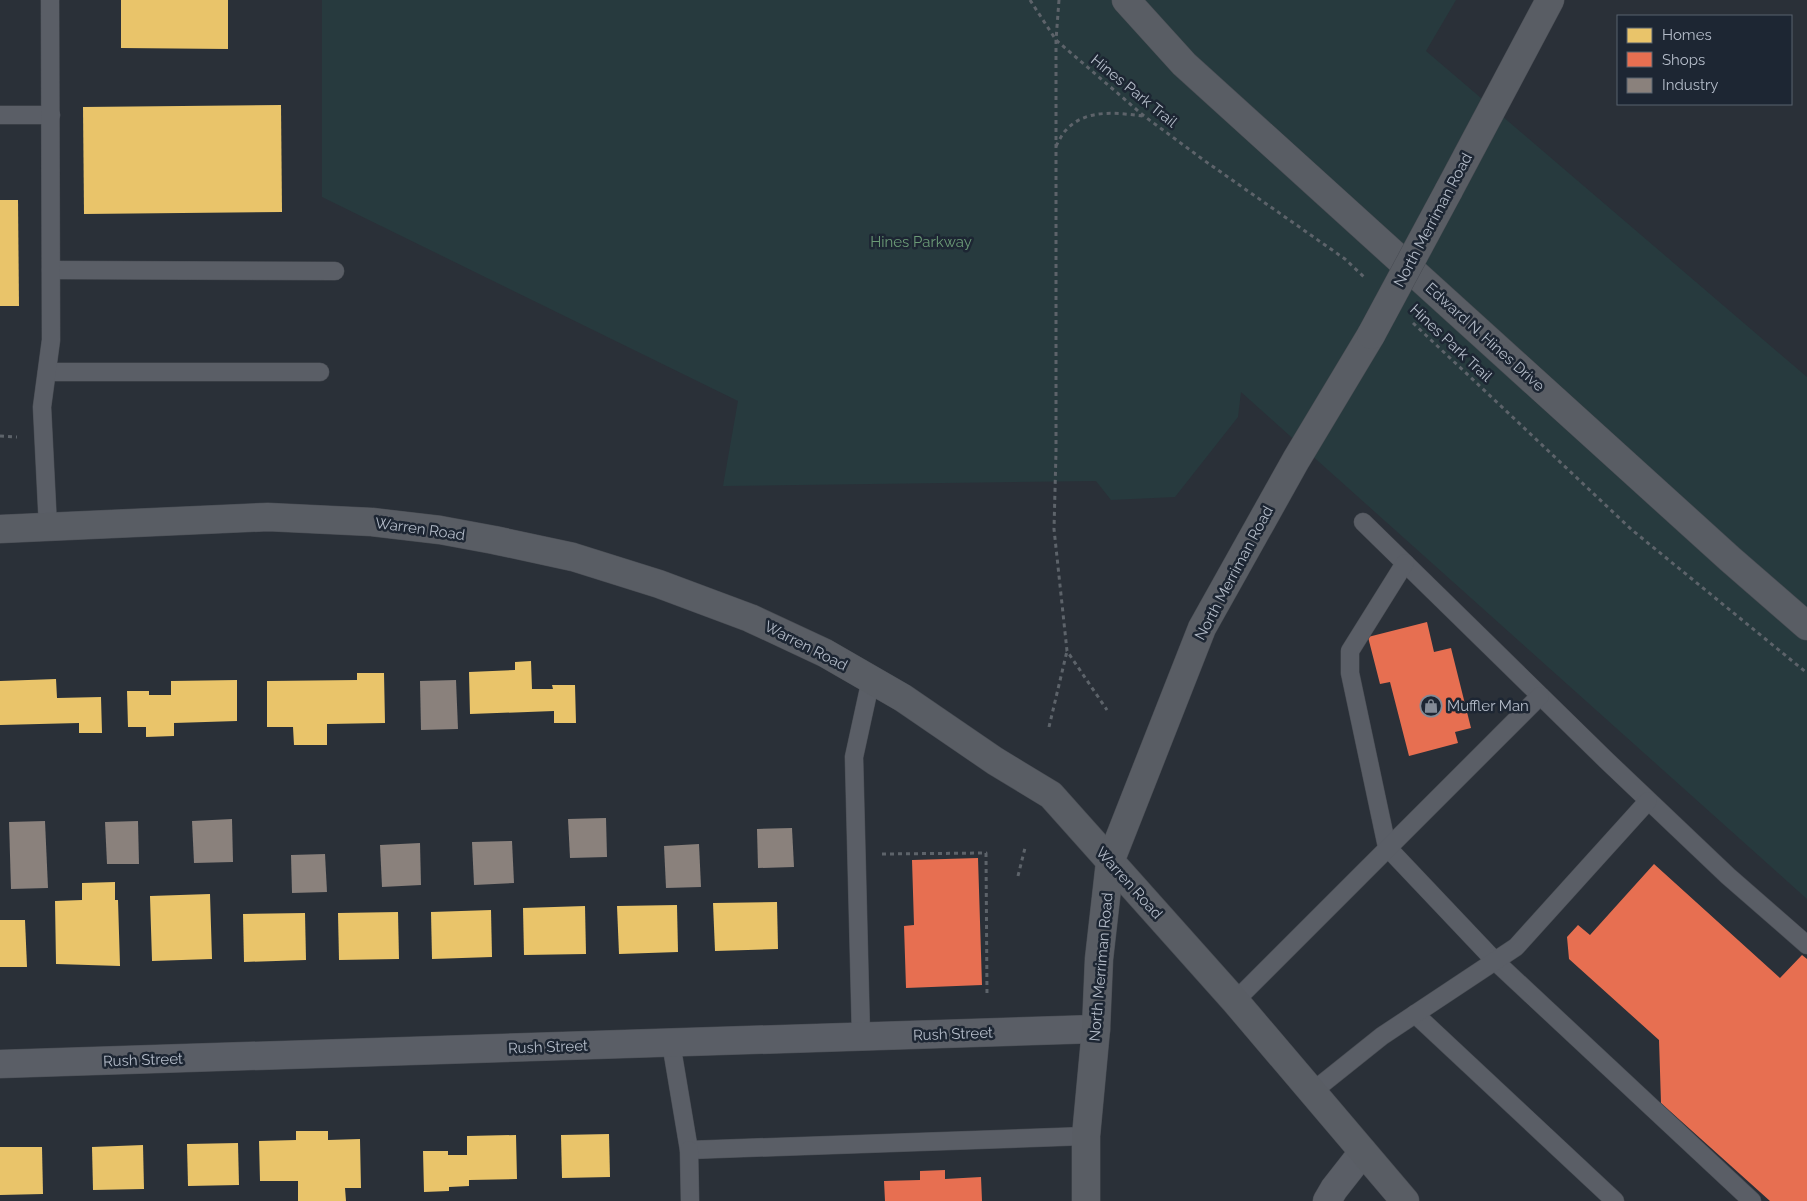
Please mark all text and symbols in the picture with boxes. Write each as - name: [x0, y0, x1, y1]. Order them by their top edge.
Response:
- legend: [1617, 15, 1792, 105]
- text: Homes: [1662, 26, 1712, 44]
- street label: Hines Park Trail: [1087, 51, 1181, 132]
- text: Shops: [1662, 51, 1705, 69]
- text: Industry: [1662, 76, 1718, 94]
- street label: North Merriman Road: [1390, 150, 1476, 290]
- park label: Hines Parkway: [870, 233, 972, 251]
- street label: Edward N. Hines Drive: [1422, 279, 1548, 395]
- street label: Hines Park Trail: [1406, 300, 1496, 386]
- street label: North Merriman Road: [1191, 503, 1277, 643]
- street label: Warren Road: [374, 514, 466, 544]
- street label: Warren Road: [761, 617, 851, 675]
- shop icon: Muffler Man: [1419, 694, 1443, 718]
- place label: Muffler Man: [1447, 697, 1529, 715]
- street label: Warren Road: [1092, 843, 1166, 923]
- street label: North Merriman Road: [1086, 892, 1116, 1042]
- street label: Rush Street: [913, 1024, 993, 1044]
- street label: Rush Street: [508, 1037, 588, 1057]
- street label: Rush Street: [103, 1050, 183, 1070]

